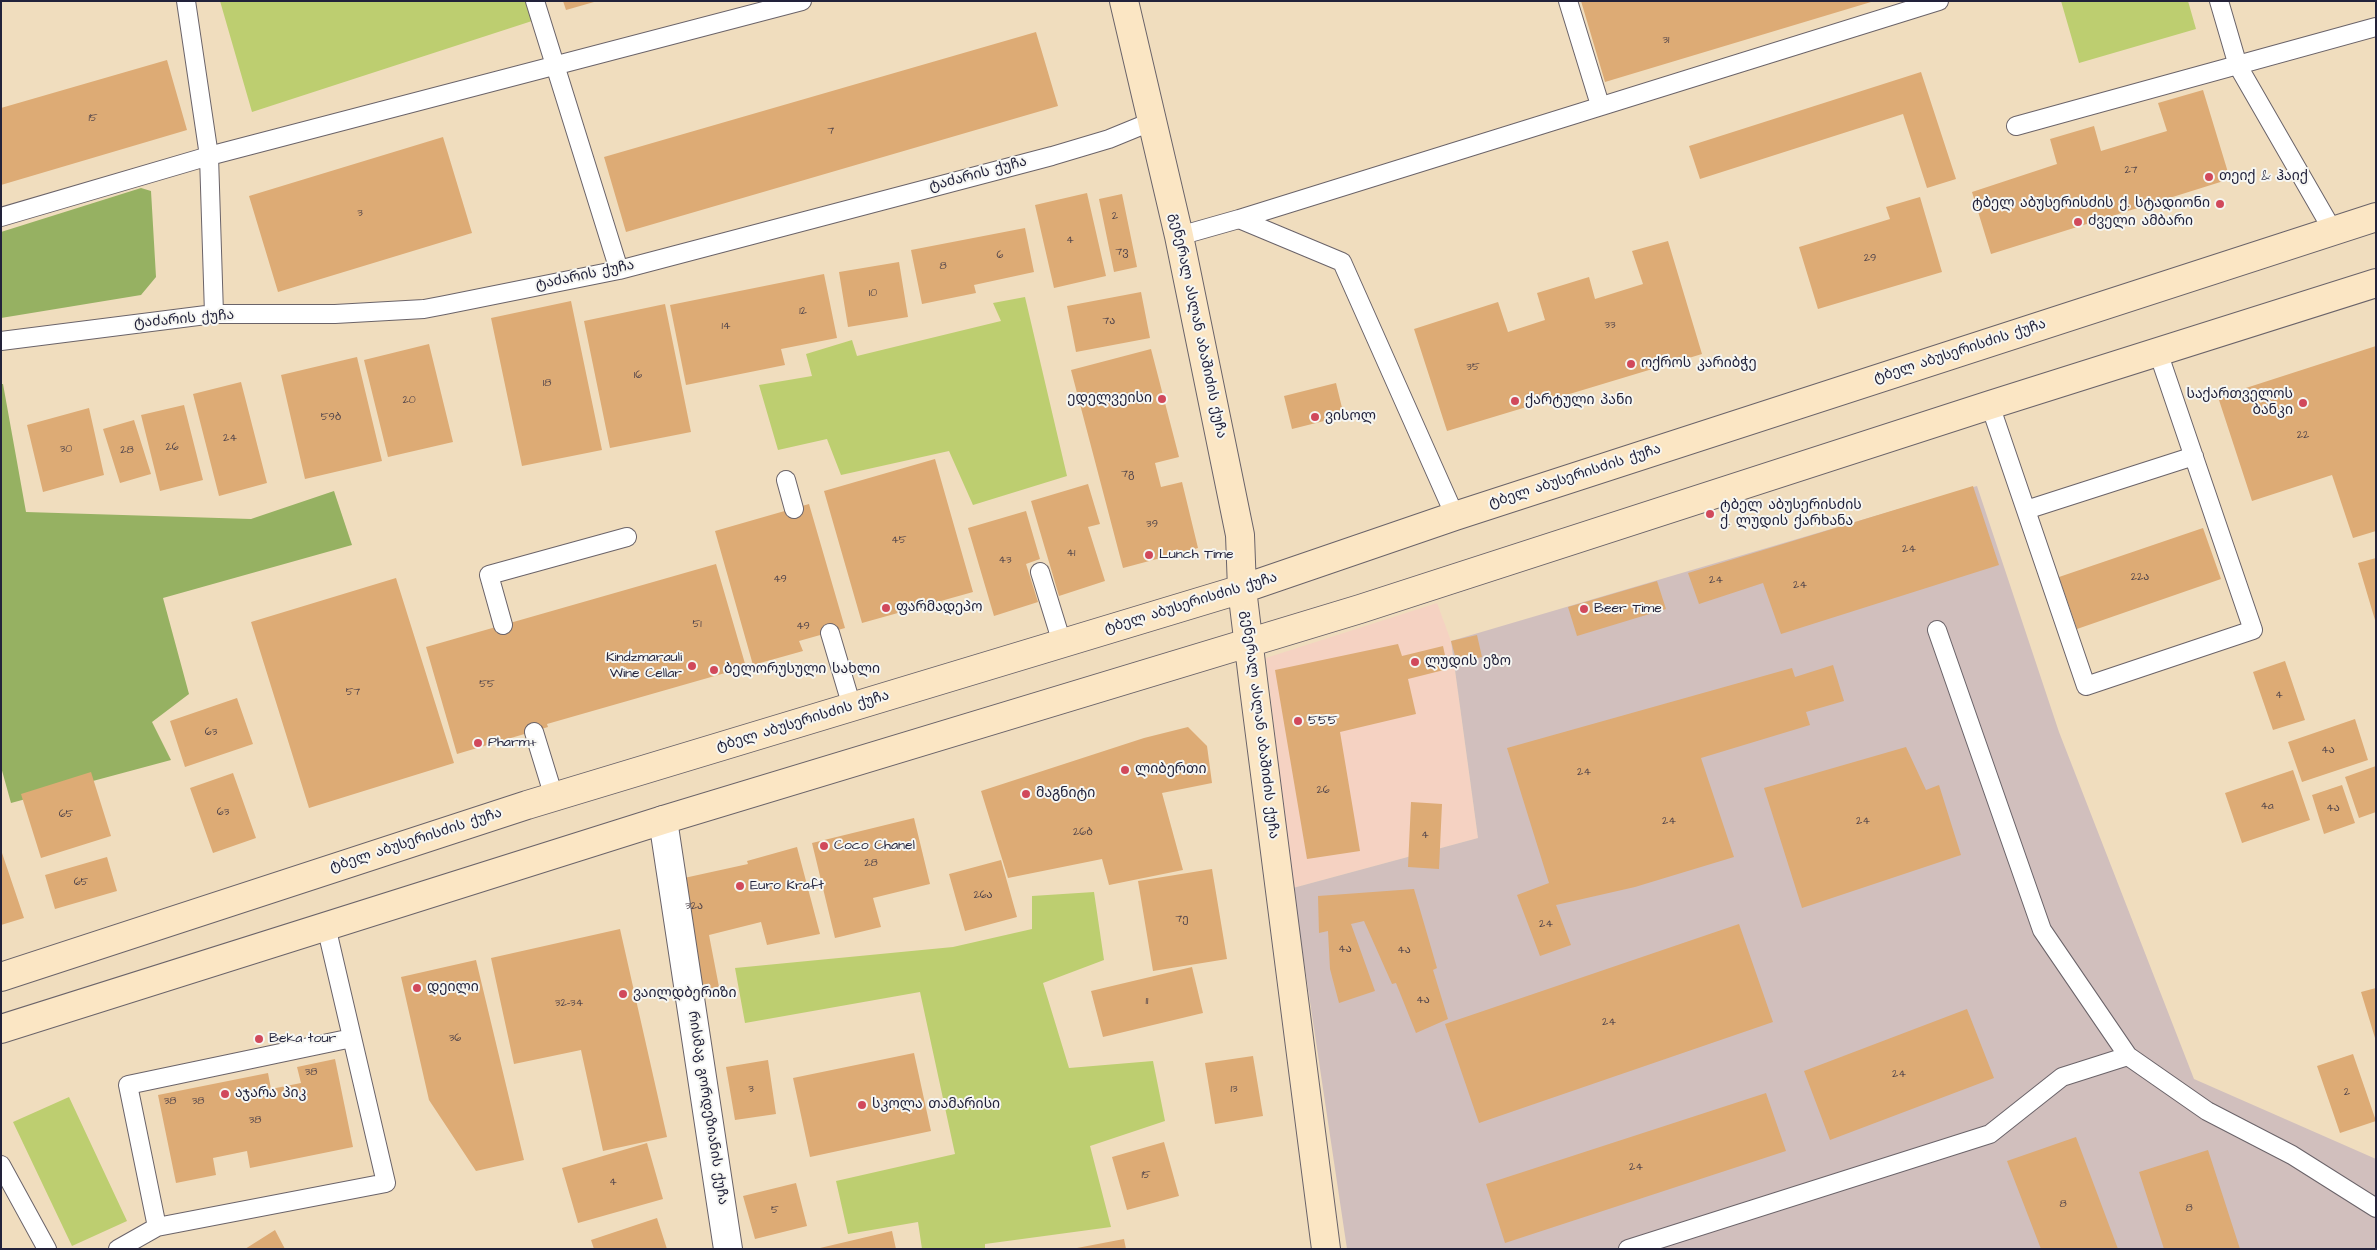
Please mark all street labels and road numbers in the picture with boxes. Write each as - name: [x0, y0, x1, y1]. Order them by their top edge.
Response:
- street label: ტაძარის ქუჩა: [927, 154, 1029, 196]
- street label: გენერალ ასლან აბაშიძის ქუჩა: [1165, 212, 1229, 440]
- street label: ტაძარის ქუჩა: [534, 257, 636, 295]
- street label: ტაძარის ქუჩა: [133, 307, 235, 333]
- street label: ტბელ აბუსერისძის ქუჩა: [1872, 316, 2048, 388]
- street label: ტბელ აბუსერისძის ქუჩა: [1487, 441, 1663, 513]
- street label: ტბელ აბუსერისძის ქუჩა: [1102, 570, 1280, 638]
- street label: გენერალ ასლან აბაშიძის ქუჩა: [1237, 610, 1281, 840]
- street label: ტბელ აბუსერისძის ქუჩა: [714, 688, 892, 756]
- street label: ტბელ აბუსერისძის ქუჩა: [328, 805, 504, 877]
- street label: რისმაგ გორდეზიანის ქუჩა: [683, 1010, 731, 1206]

